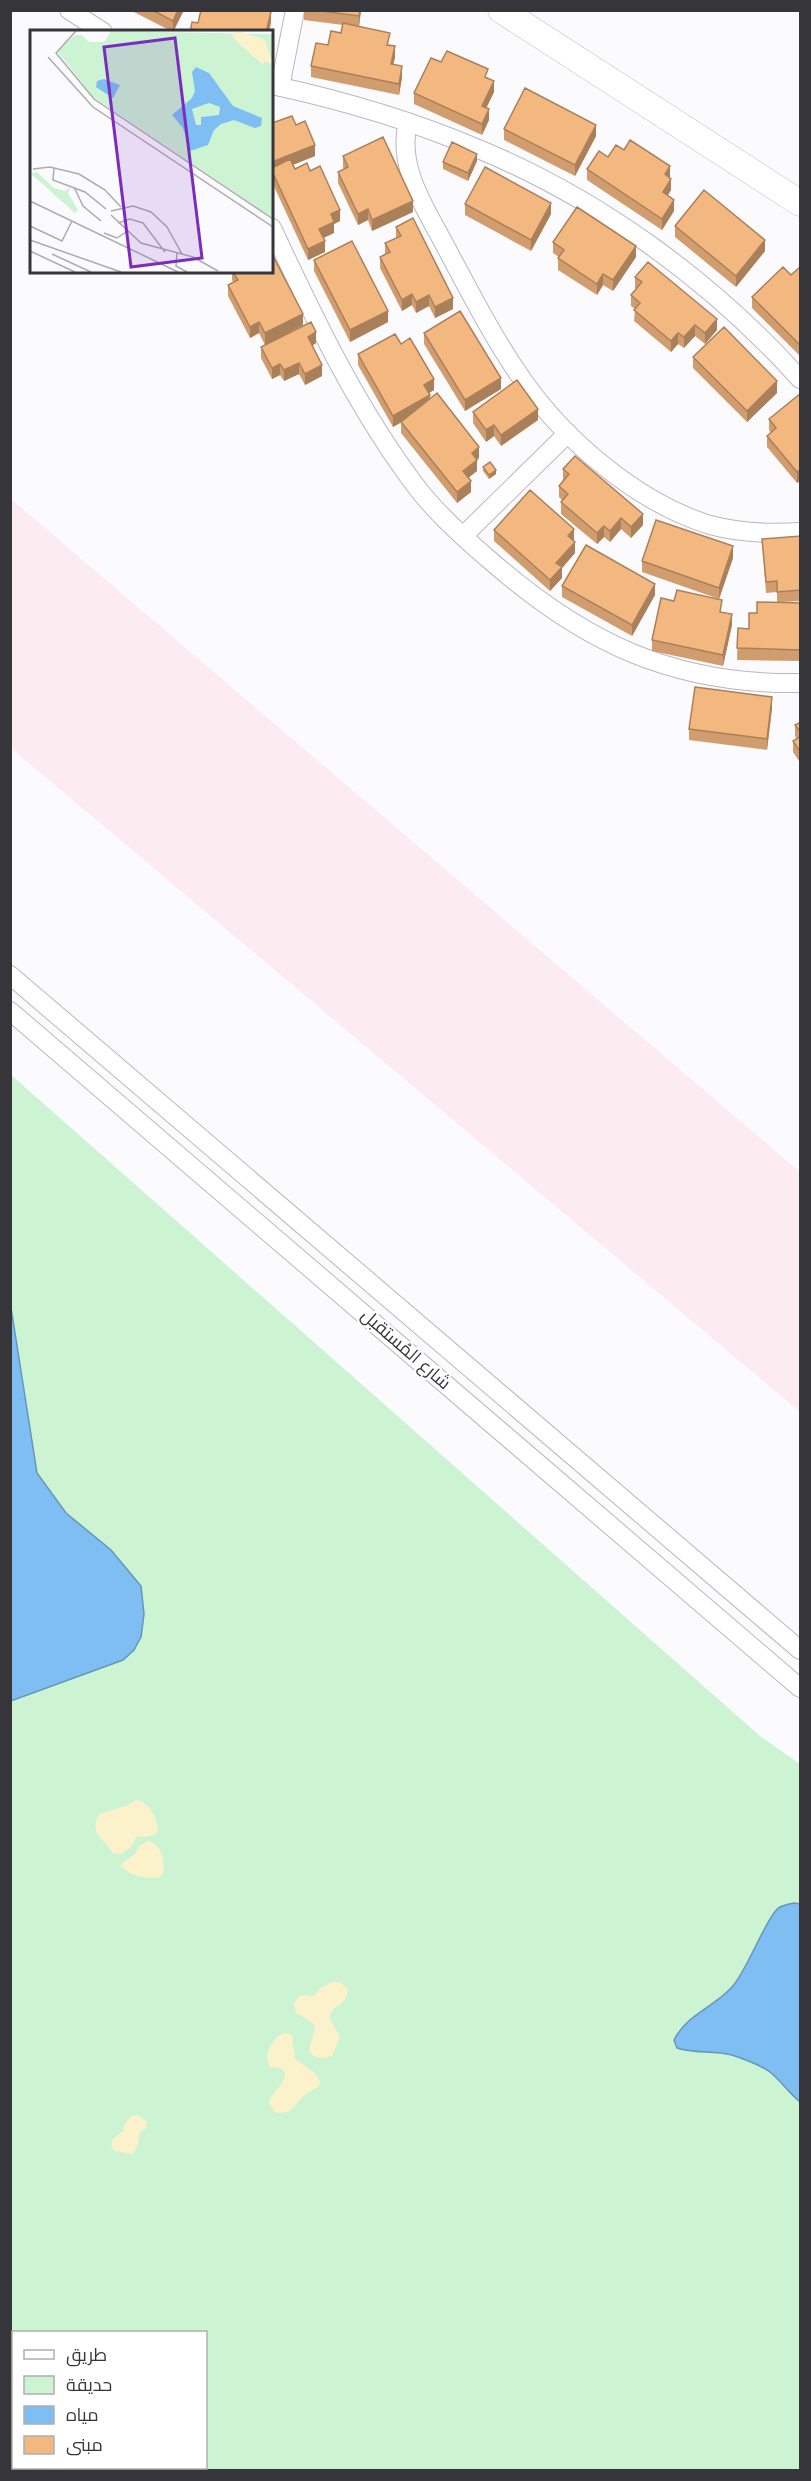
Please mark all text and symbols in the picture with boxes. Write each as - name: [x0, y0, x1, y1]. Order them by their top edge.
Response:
- inset map: [30, 30, 273, 273]
- street label: شارع المُستقبل: [356, 1303, 456, 1395]
- legend: [12, 2331, 207, 2469]
- text: طريق: [66, 2343, 107, 2367]
- text: حديقة: [66, 2373, 112, 2397]
- text: مياه: [66, 2403, 99, 2427]
- text: مبنى: [66, 2433, 103, 2457]

